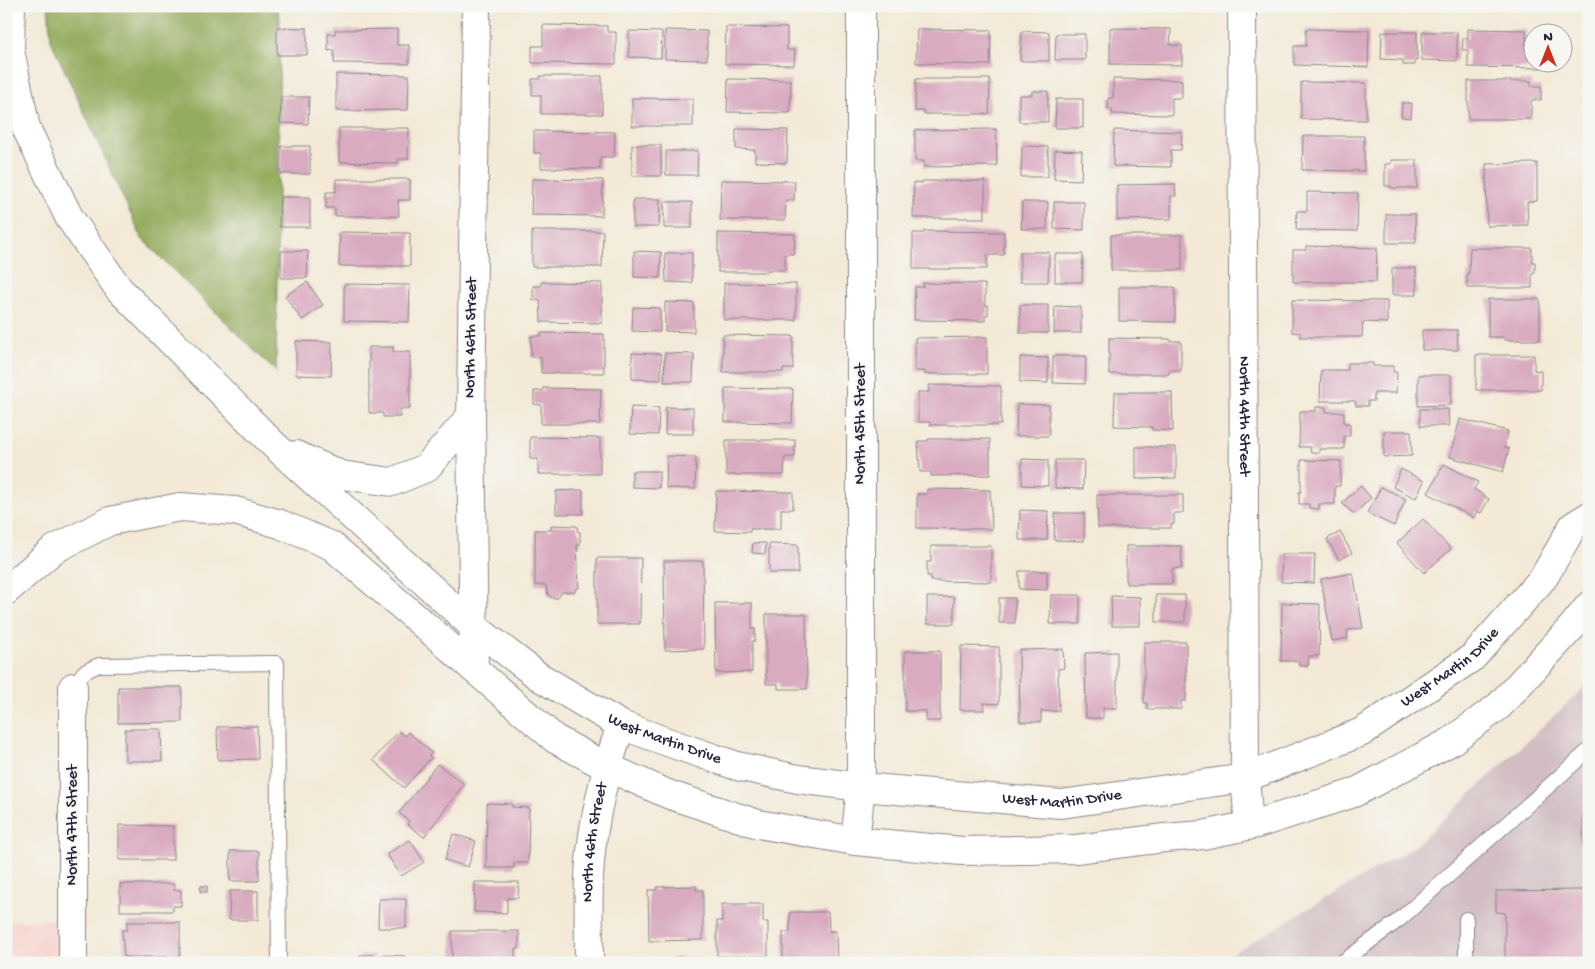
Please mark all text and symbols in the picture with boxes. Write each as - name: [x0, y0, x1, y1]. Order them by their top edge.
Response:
- north arrow: [1522, 22, 1572, 72]
- text: N: [1543, 29, 1553, 46]
- street label: North 46th Street: [461, 276, 483, 398]
- street label: North 44th Street: [1234, 356, 1253, 478]
- street label: North 45th Street: [852, 362, 871, 484]
- street label: West Martin Drive: [1398, 624, 1504, 712]
- street label: West Martin Drive: [604, 709, 724, 770]
- street label: North 47th Street: [64, 763, 83, 885]
- street label: North 46th Street: [579, 779, 613, 902]
- street label: West Martin Drive: [1001, 786, 1123, 814]

